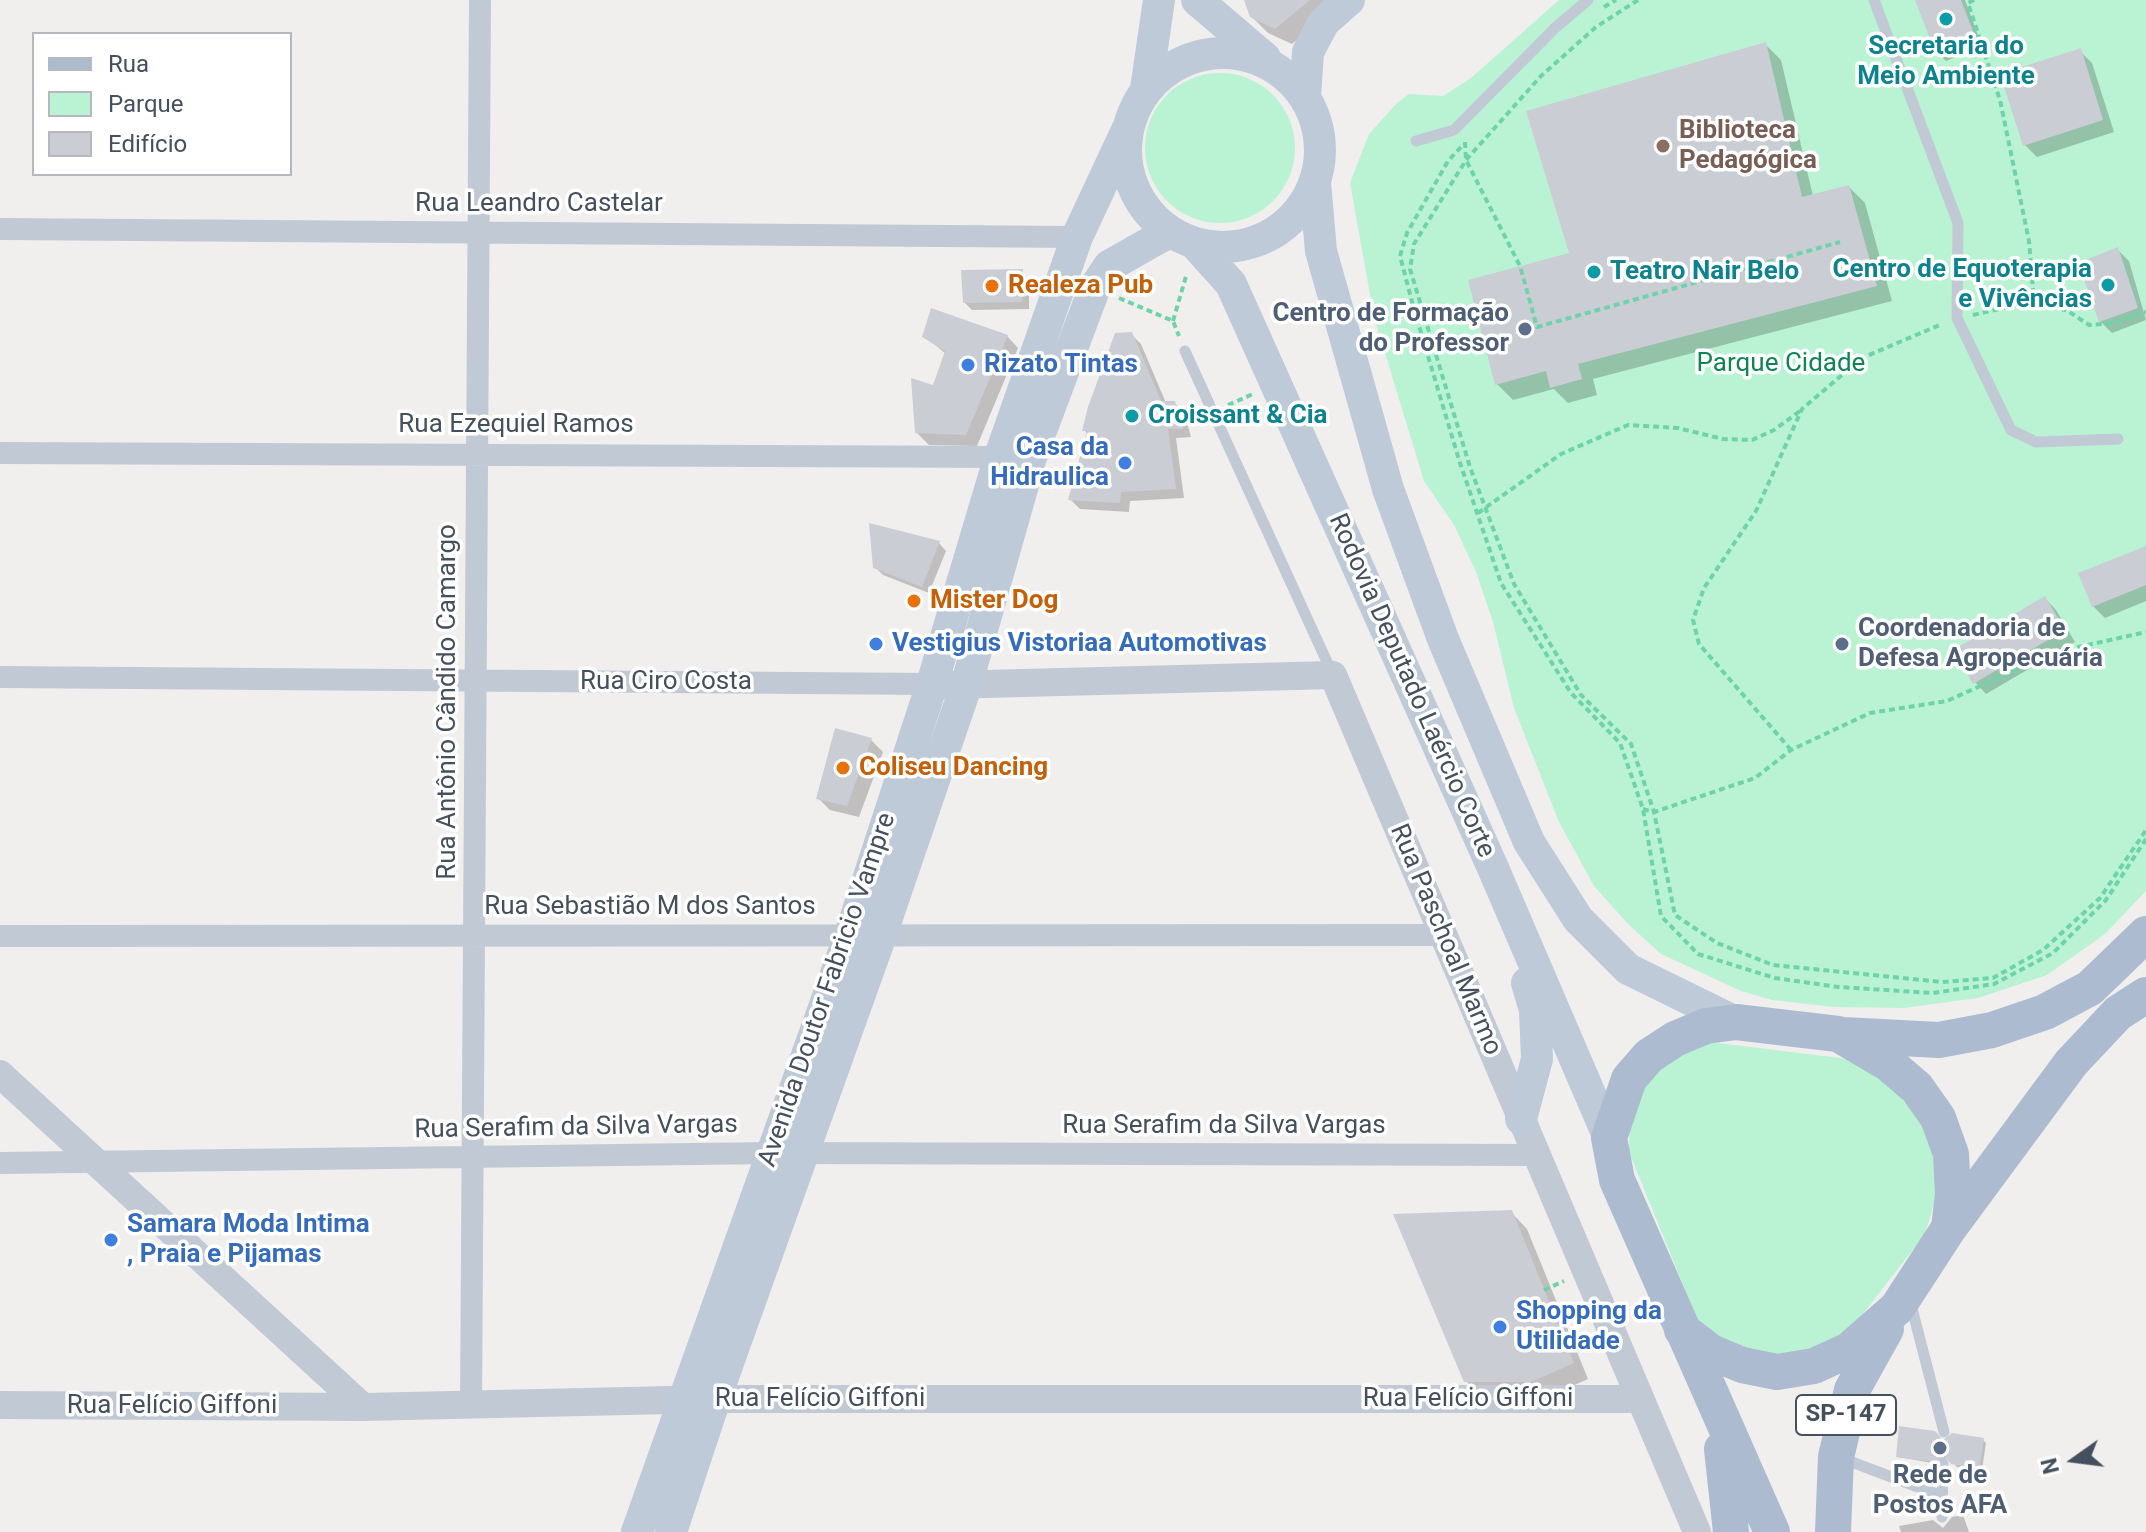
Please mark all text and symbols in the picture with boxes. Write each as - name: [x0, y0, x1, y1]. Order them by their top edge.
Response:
- marker: Secretaria do Meio Ambiente: [1937, 10, 1955, 28]
- place label: Secretaria do Meio Ambiente: [1857, 31, 2035, 92]
- legend: [32, 32, 292, 176]
- text: Rua: [108, 50, 149, 78]
- text: Parque: [108, 90, 184, 118]
- place label: Biblioteca Pedagógica: [1679, 115, 1817, 176]
- text: Edifício: [108, 130, 187, 158]
- marker: Biblioteca Pedagógica: [1654, 137, 1672, 155]
- street label: Rua Leandro Castelar: [415, 188, 663, 220]
- place label: Centro de Equoterapia e Vivências: [1833, 254, 2092, 316]
- place label: Teatro Nair Belo: [1610, 256, 1799, 288]
- marker: Teatro Nair Belo: [1585, 263, 1603, 281]
- place label: Realeza Pub: [1008, 270, 1153, 302]
- marker: Centro de Equoterapia e Vivências: [2099, 276, 2117, 294]
- marker: Realeza Pub: [983, 277, 1001, 295]
- place label: Centro de Formação do Professor: [1272, 298, 1509, 360]
- marker: Centro de Formação do Professor: [1516, 320, 1534, 338]
- park label: Parque Cidade: [1697, 348, 1865, 380]
- place label: Rizato Tintas: [984, 349, 1138, 381]
- marker: Rizato Tintas: [959, 356, 977, 374]
- place label: Croissant & Cia: [1148, 400, 1328, 432]
- marker: Croissant & Cia: [1123, 407, 1141, 425]
- street label: Rua Ezequiel Ramos: [398, 409, 634, 441]
- place label: Casa da Hidraulica: [990, 432, 1109, 494]
- marker: Casa da Hidraulica: [1116, 454, 1134, 472]
- street label: Rodovia Deputado Laércio Corte: [1321, 509, 1501, 863]
- street label: Rua Antônio Cândido Camargo: [432, 524, 464, 880]
- place label: Mister Dog: [930, 585, 1058, 617]
- marker: Mister Dog: [905, 592, 923, 610]
- place label: Coordenadoria de Defesa Agropecuária: [1858, 613, 2103, 674]
- place label: Vestigius Vistoriaa Automotivas: [892, 628, 1267, 660]
- marker: Vestigius Vistoriaa Automotivas: [867, 635, 885, 653]
- marker: Coordenadoria de Defesa Agropecuária: [1833, 635, 1851, 653]
- street label: Rua Ciro Costa: [580, 666, 752, 698]
- place label: Coliseu Dancing: [859, 752, 1048, 784]
- marker: Coliseu Dancing: [834, 759, 852, 777]
- street label: Avenida Doutor Fabricio Vampre: [753, 809, 903, 1171]
- street label: Rua Paschoal Marmo: [1382, 820, 1508, 1060]
- street label: Rua Sebastião M dos Santos: [484, 891, 816, 923]
- street label: Rua Serafim da Silva Vargas: [414, 1110, 738, 1146]
- street label: Rua Serafim da Silva Vargas: [1062, 1110, 1386, 1142]
- place label: Samara Moda Intima , Praia e Pijamas: [127, 1209, 370, 1270]
- marker: Samara Moda Intima , Praia e Pijamas: [102, 1231, 120, 1249]
- place label: Shopping da Utilidade: [1516, 1296, 1662, 1358]
- marker: Shopping da Utilidade: [1491, 1318, 1509, 1336]
- street label: Rua Felício Giffoni: [715, 1383, 925, 1415]
- street label: Rua Felício Giffoni: [1363, 1383, 1573, 1415]
- street label: Rua Felício Giffoni: [67, 1390, 277, 1422]
- road number: SP-147: [1796, 1395, 1896, 1435]
- north arrow: [2034, 1420, 2114, 1500]
- marker: Rede de Postos AFA: [1931, 1439, 1949, 1457]
- text: N: [2036, 1455, 2064, 1476]
- place label: Rede de Postos AFA: [1873, 1460, 2007, 1522]

